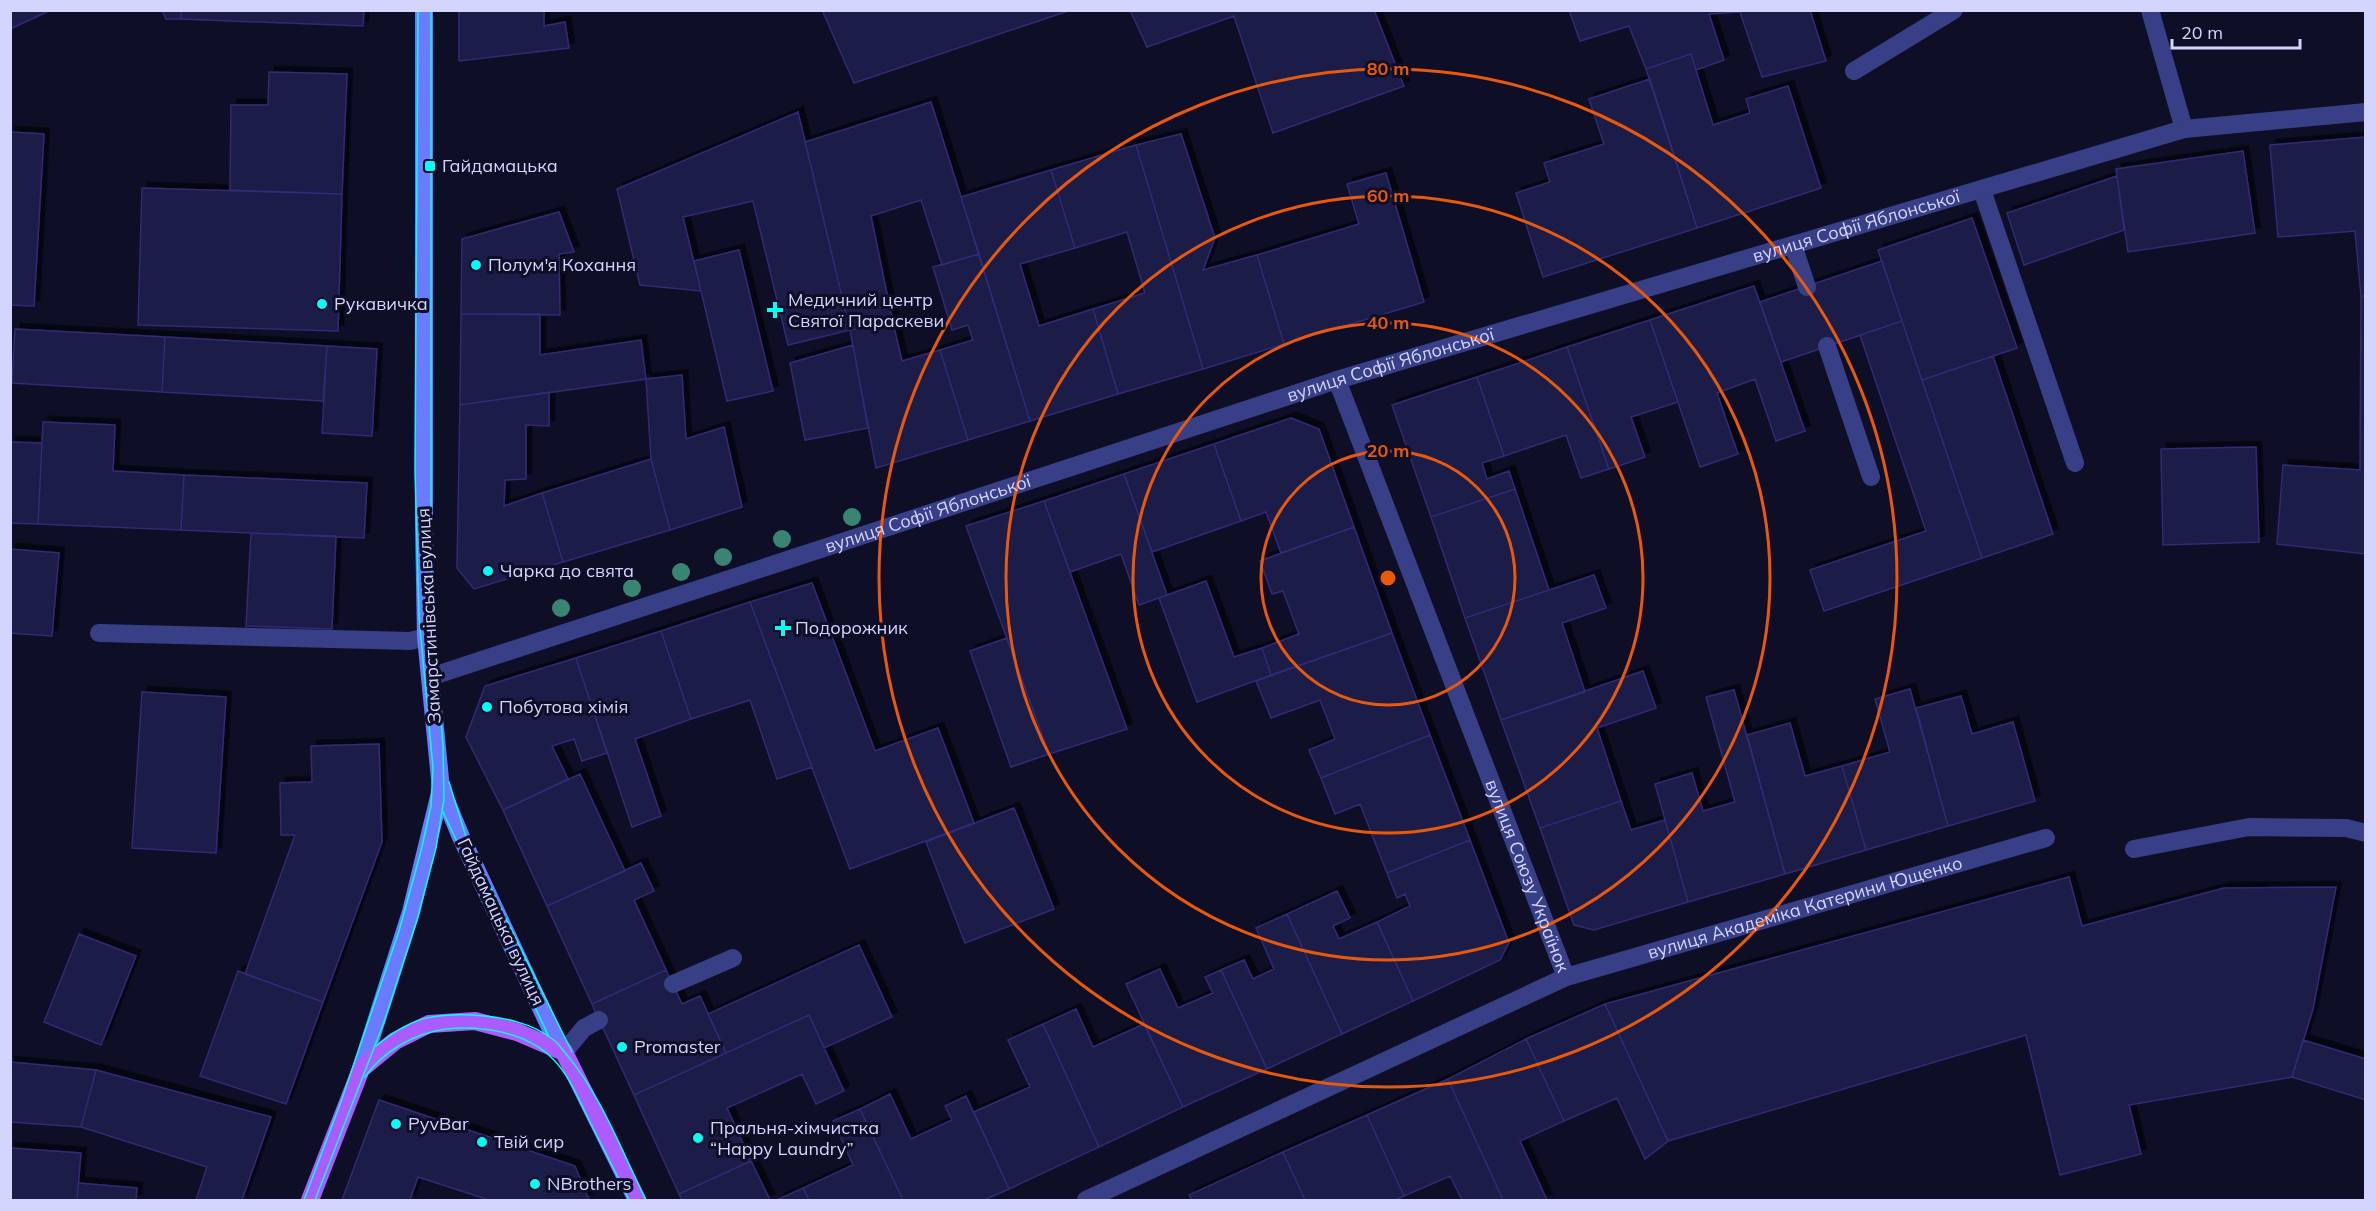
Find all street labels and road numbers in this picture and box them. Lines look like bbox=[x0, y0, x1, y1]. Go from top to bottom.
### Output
street label: вулиця Софії Яблонської bbox=[1750, 184, 1963, 267]
street label: вулиця Софії Яблонської bbox=[1284, 322, 1497, 407]
street label: вулиця Софії Яблонської bbox=[822, 469, 1034, 558]
street label: Замарстинівська вулиця bbox=[411, 508, 446, 724]
street label: вулиця Союзу Українок bbox=[1480, 776, 1575, 976]
street label: Гайдамацька вулиця bbox=[453, 834, 550, 1009]
street label: вулиця Академіка Катерини Ющенко bbox=[1645, 851, 1965, 964]

